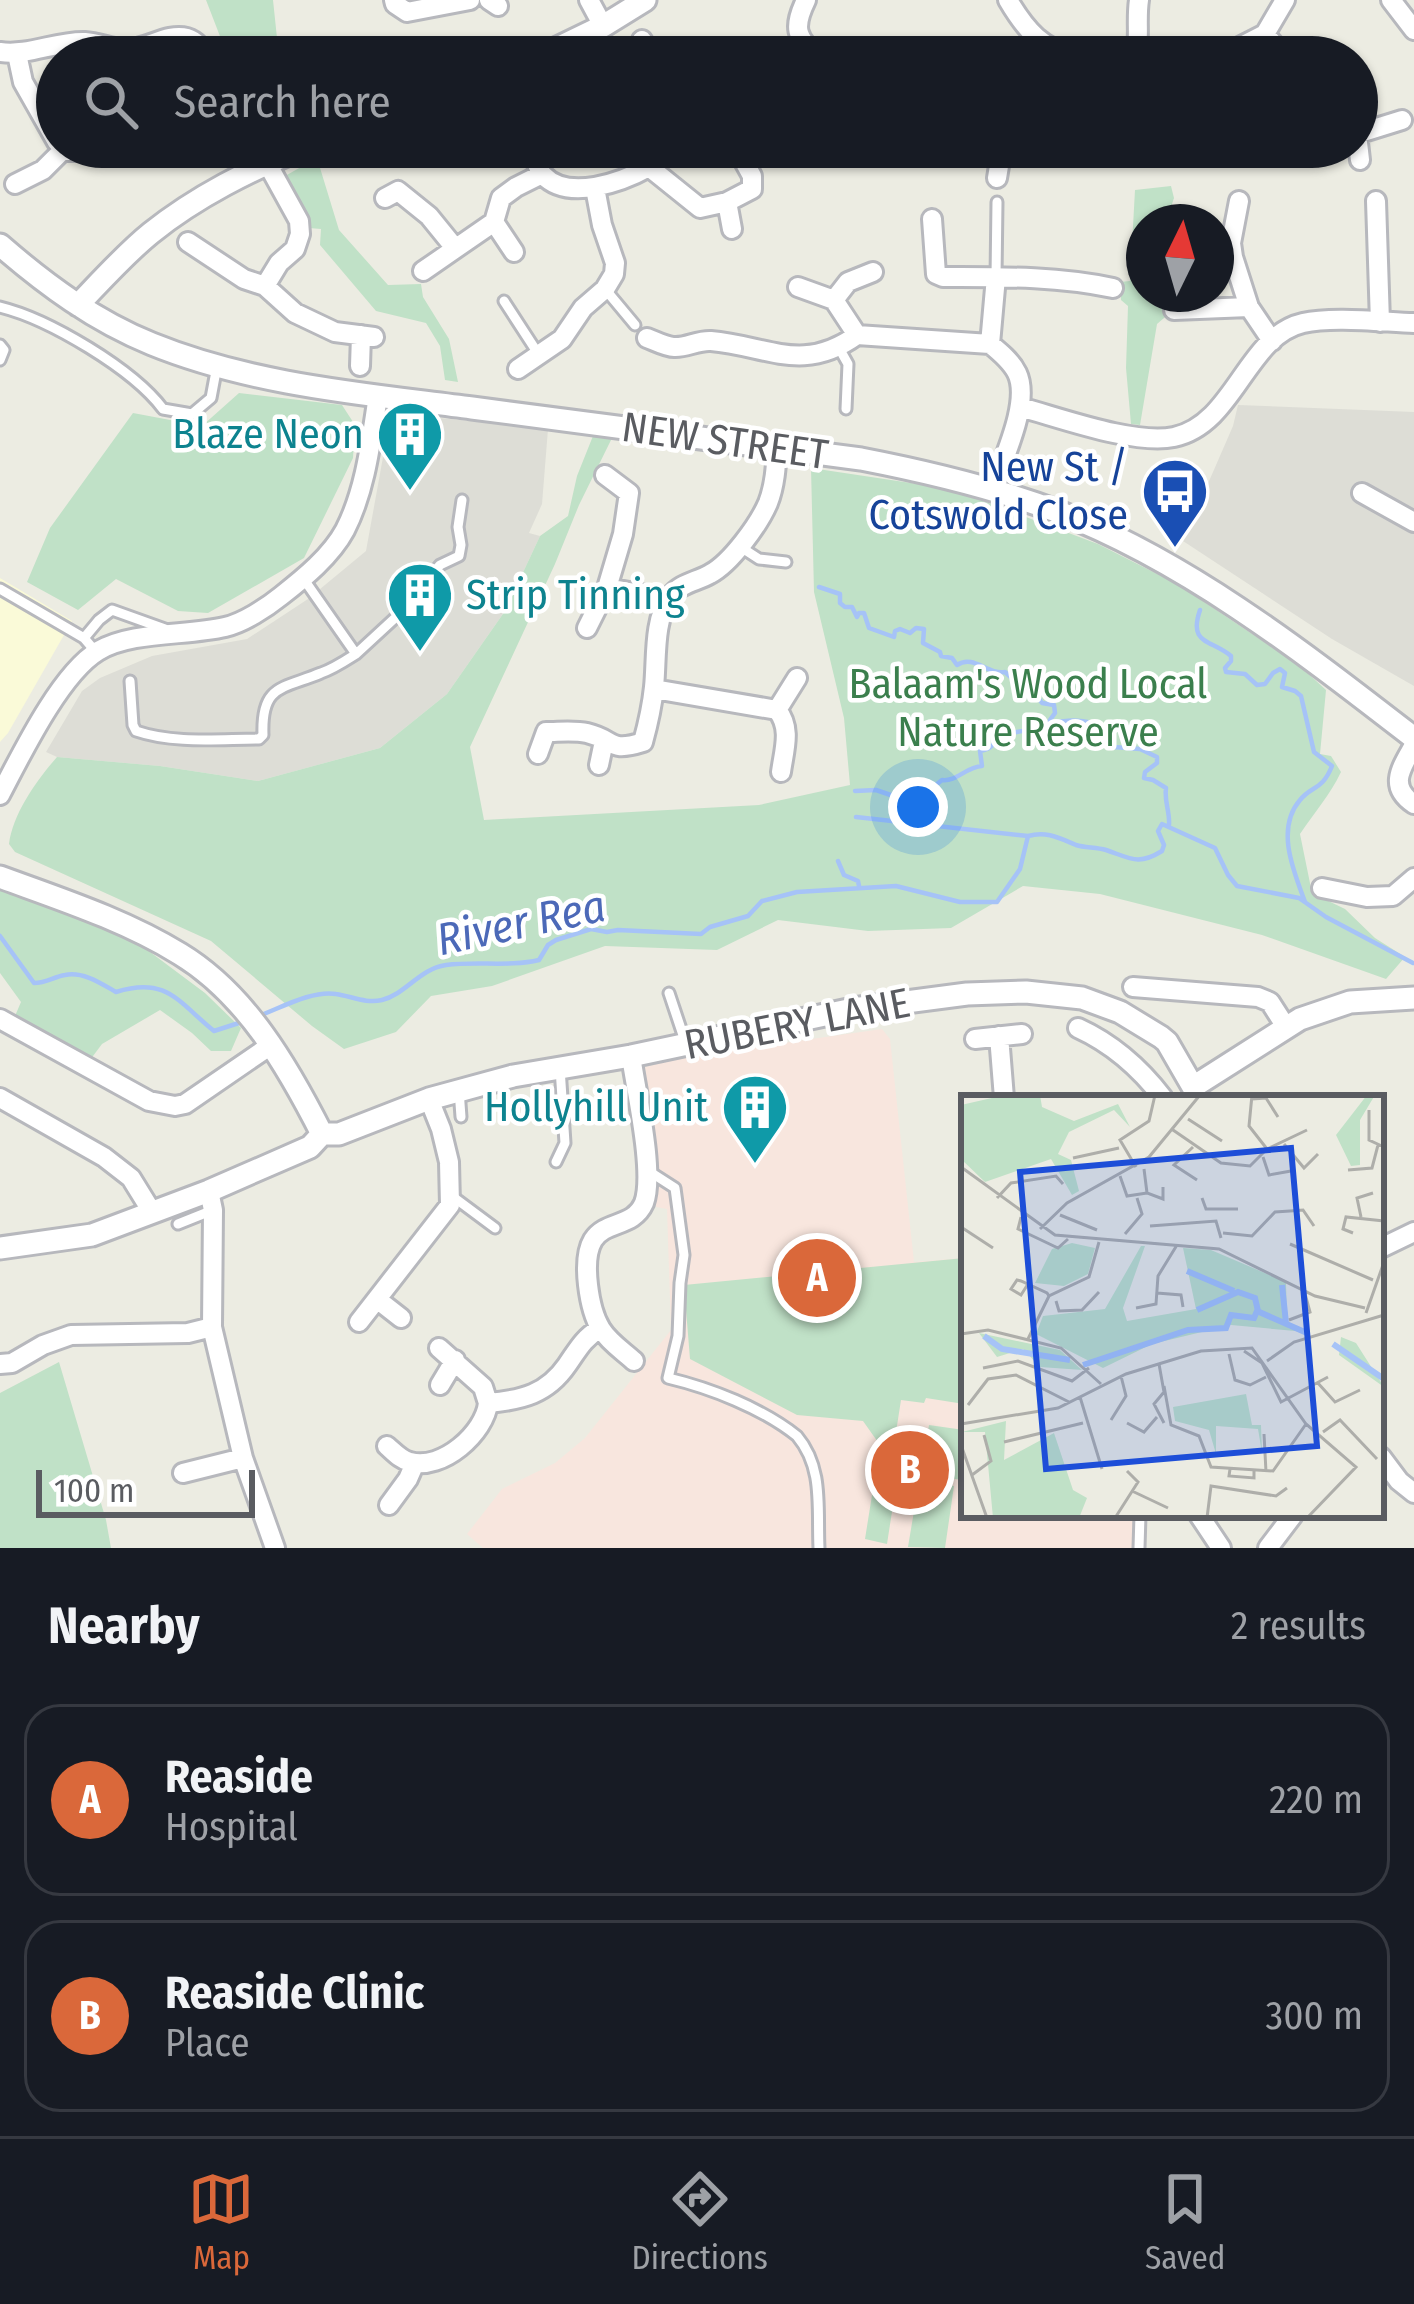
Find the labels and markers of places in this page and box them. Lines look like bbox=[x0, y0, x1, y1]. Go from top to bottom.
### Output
building icon: Blaze Neon bbox=[375, 399, 445, 493]
place label: Blaze Neon bbox=[172, 409, 364, 459]
place label: New St / Cotswold Close bbox=[869, 442, 1128, 540]
bus stop icon: New St / Cotswold Close bbox=[1140, 456, 1210, 550]
building icon: Strip Tinning bbox=[385, 560, 455, 654]
place label: Strip Tinning bbox=[466, 570, 685, 620]
building icon: Hollyhill Unit bbox=[720, 1072, 790, 1166]
place label: Hollyhill Unit bbox=[484, 1082, 708, 1132]
pin: A bbox=[778, 1233, 856, 1323]
pin: B bbox=[871, 1425, 949, 1515]

